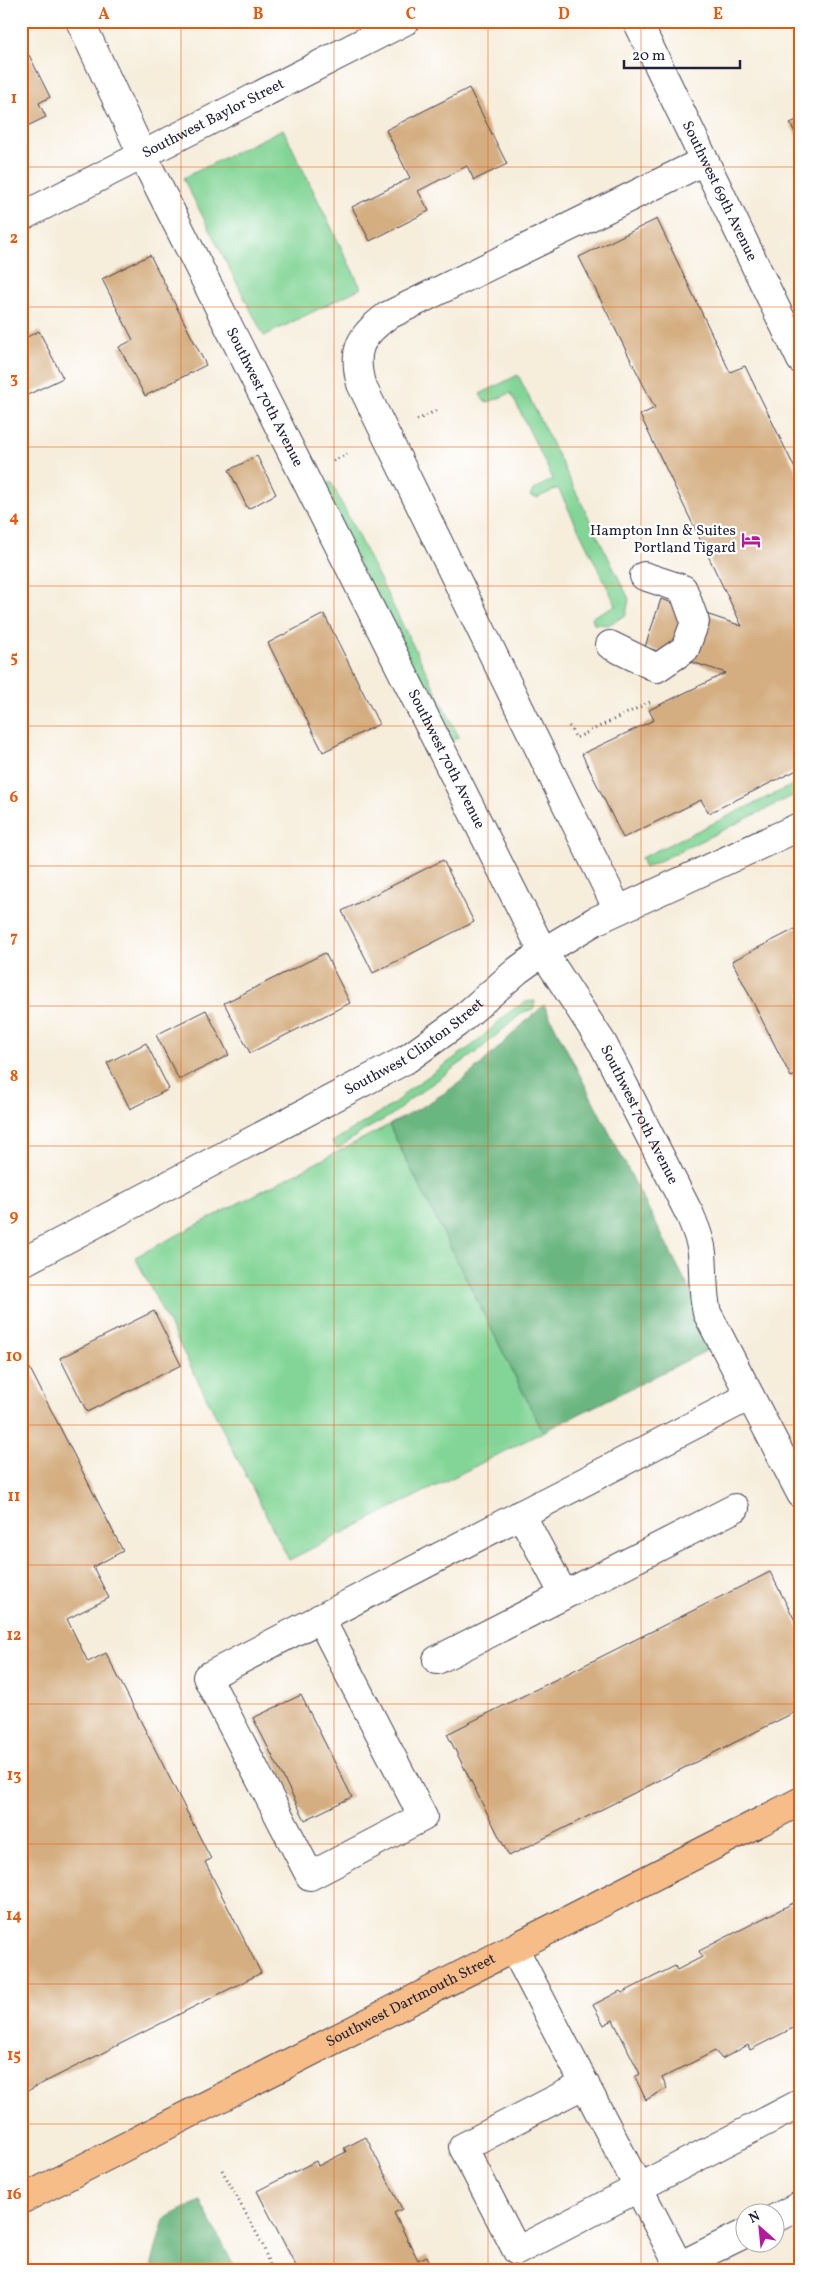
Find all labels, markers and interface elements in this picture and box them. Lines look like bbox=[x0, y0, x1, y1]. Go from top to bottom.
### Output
text: A bbox=[98, 4, 110, 26]
text: B bbox=[253, 4, 264, 26]
text: C bbox=[406, 4, 416, 26]
text: D bbox=[558, 4, 570, 26]
text: E bbox=[713, 4, 723, 26]
scale bar bbox=[624, 38, 741, 70]
text: 20 m bbox=[632, 46, 665, 67]
street label: Southwest Baylor Street bbox=[139, 74, 288, 164]
text: 1 bbox=[11, 88, 17, 110]
street label: Southwest 69th Avenue bbox=[676, 118, 762, 265]
text: 2 bbox=[10, 228, 18, 250]
street label: Southwest 70th Avenue bbox=[220, 324, 308, 471]
text: 3 bbox=[10, 368, 18, 390]
text: 4 bbox=[9, 507, 19, 529]
place label: Hampton Inn & Suites Portland Tigard bbox=[590, 521, 736, 559]
hotel icon: Hampton Inn & Suites Portland Tigard bbox=[740, 529, 762, 551]
text: 5 bbox=[10, 647, 18, 669]
street label: Southwest 70th Avenue bbox=[402, 686, 490, 833]
text: 6 bbox=[10, 787, 19, 809]
text: 7 bbox=[10, 927, 18, 949]
street label: Southwest Clinton Street bbox=[341, 994, 489, 1101]
street label: Southwest 70th Avenue bbox=[595, 1041, 683, 1188]
text: 8 bbox=[10, 1066, 18, 1088]
text: 9 bbox=[10, 1206, 19, 1228]
text: 10 bbox=[6, 1346, 22, 1368]
text: 11 bbox=[8, 1486, 20, 1508]
text: 12 bbox=[7, 1625, 21, 1647]
text: 13 bbox=[7, 1765, 21, 1787]
text: 14 bbox=[6, 1905, 22, 1927]
street label: Southwest Dartmouth Street bbox=[322, 1948, 499, 2053]
text: 15 bbox=[7, 2045, 21, 2067]
text: 16 bbox=[6, 2184, 22, 2206]
north arrow bbox=[734, 2204, 784, 2254]
text: N bbox=[746, 2207, 764, 2229]

